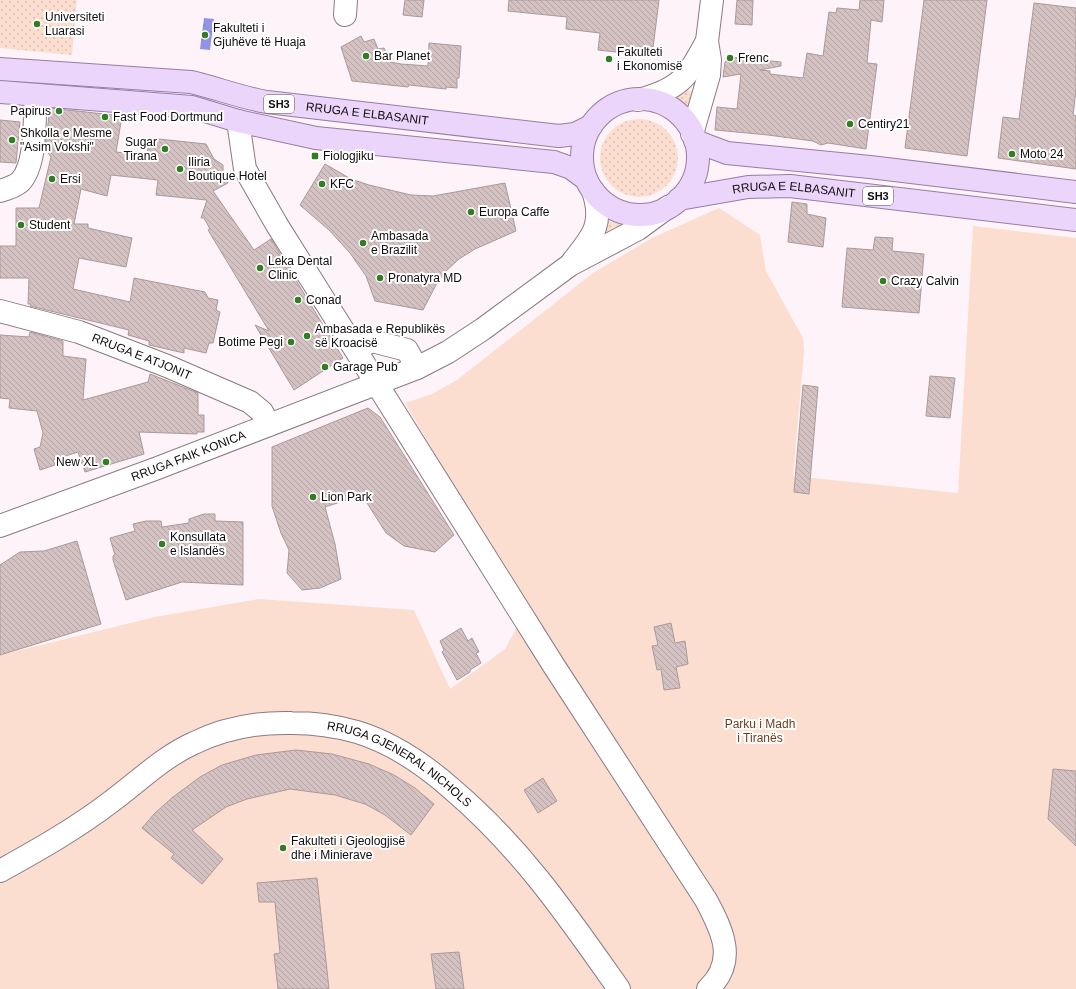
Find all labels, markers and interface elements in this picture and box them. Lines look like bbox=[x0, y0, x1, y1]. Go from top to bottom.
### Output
place label: Universiteti Luarasi bbox=[45, 10, 104, 38]
marker: Universiteti Luarasi bbox=[32, 19, 42, 29]
place label: Fakulteti i Gjuhëve të Huaja bbox=[213, 21, 306, 49]
marker: Fakulteti i Gjuhëve të Huaja bbox=[200, 30, 210, 40]
place label: Fakulteti i Ekonomisë bbox=[617, 45, 683, 73]
place label: Bar Planet bbox=[374, 49, 431, 63]
marker: Bar Planet bbox=[361, 51, 371, 61]
place label: Frenc bbox=[738, 51, 769, 65]
marker: Frenc bbox=[725, 53, 735, 63]
marker: Fakulteti i Ekonomisë bbox=[604, 54, 614, 64]
road number: SH3 bbox=[264, 95, 294, 113]
street label: RRUGA E ELBASANIT bbox=[305, 100, 430, 128]
place label: Papirus bbox=[10, 104, 51, 118]
marker: Papirus bbox=[54, 106, 64, 116]
place label: Fast Food Dortmund bbox=[113, 110, 223, 124]
marker: Fast Food Dortmund bbox=[100, 112, 110, 122]
place label: Centiry21 bbox=[858, 117, 910, 131]
marker: Centiry21 bbox=[845, 119, 855, 129]
place label: Shkolla e Mesme "Asim Vokshi" bbox=[20, 126, 112, 154]
marker: Shkolla e Mesme "Asim Vokshi" bbox=[7, 135, 17, 145]
place label: Sugar Tirana bbox=[123, 135, 157, 163]
marker: Sugar Tirana bbox=[160, 144, 170, 154]
place label: Moto 24 bbox=[1020, 147, 1064, 161]
place label: Fiologjiku bbox=[323, 149, 374, 163]
marker: Moto 24 bbox=[1007, 149, 1017, 159]
marker: Fiologjiku bbox=[310, 151, 320, 161]
place label: Iliria Boutique Hotel bbox=[188, 155, 267, 183]
marker: Iliria Boutique Hotel bbox=[175, 164, 185, 174]
place label: Ersi bbox=[60, 172, 81, 186]
marker: Ersi bbox=[47, 174, 57, 184]
place label: KFC bbox=[330, 177, 354, 191]
marker: KFC bbox=[317, 179, 327, 189]
street label: RRUGA E ELBASANIT bbox=[731, 179, 857, 201]
road number: SH3 bbox=[863, 187, 893, 205]
place label: Europa Caffe bbox=[479, 205, 550, 219]
marker: Europa Caffe bbox=[466, 207, 476, 217]
place label: Student bbox=[29, 218, 71, 232]
marker: Student bbox=[16, 220, 26, 230]
place label: Ambasada e Brazilit bbox=[371, 229, 429, 257]
marker: Ambasada e Brazilit bbox=[358, 238, 368, 248]
place label: Leka Dental Clinic bbox=[268, 254, 332, 282]
marker: Leka Dental Clinic bbox=[255, 263, 265, 273]
place label: Pronatyra MD bbox=[388, 271, 462, 285]
marker: Pronatyra MD bbox=[375, 273, 385, 283]
place label: Crazy Calvin bbox=[891, 274, 959, 288]
marker: Crazy Calvin bbox=[878, 276, 888, 286]
place label: Conad bbox=[306, 293, 341, 307]
marker: Conad bbox=[293, 295, 303, 305]
place label: Ambasada e Republikës së Kroacisë bbox=[315, 322, 445, 350]
street label: RRUGA E ATJONIT bbox=[90, 331, 194, 383]
marker: Ambasada e Republikës së Kroacisë bbox=[302, 331, 312, 341]
place label: Botime Pegi bbox=[218, 335, 283, 349]
marker: Botime Pegi bbox=[286, 337, 296, 347]
place label: Garage Pub bbox=[333, 360, 398, 374]
marker: Garage Pub bbox=[320, 362, 330, 372]
street label: RRUGA FAIK KONICA bbox=[129, 428, 248, 484]
place label: New XL bbox=[56, 455, 98, 469]
marker: New XL bbox=[101, 457, 111, 467]
place label: Lion Park bbox=[321, 490, 373, 504]
marker: Lion Park bbox=[308, 492, 318, 502]
place label: Konsullata e Islandës bbox=[170, 530, 226, 558]
marker: Konsullata e Islandës bbox=[157, 539, 167, 549]
park label: Parku i Madh i Tiranës bbox=[725, 717, 795, 745]
street label: RRUGA GJENERAL NICHOLS bbox=[326, 719, 474, 810]
place label: Fakulteti i Gjeologjisë dhe i Minierave bbox=[291, 834, 405, 862]
marker: Fakulteti i Gjeologjisë dhe i Minierave bbox=[278, 843, 288, 853]

